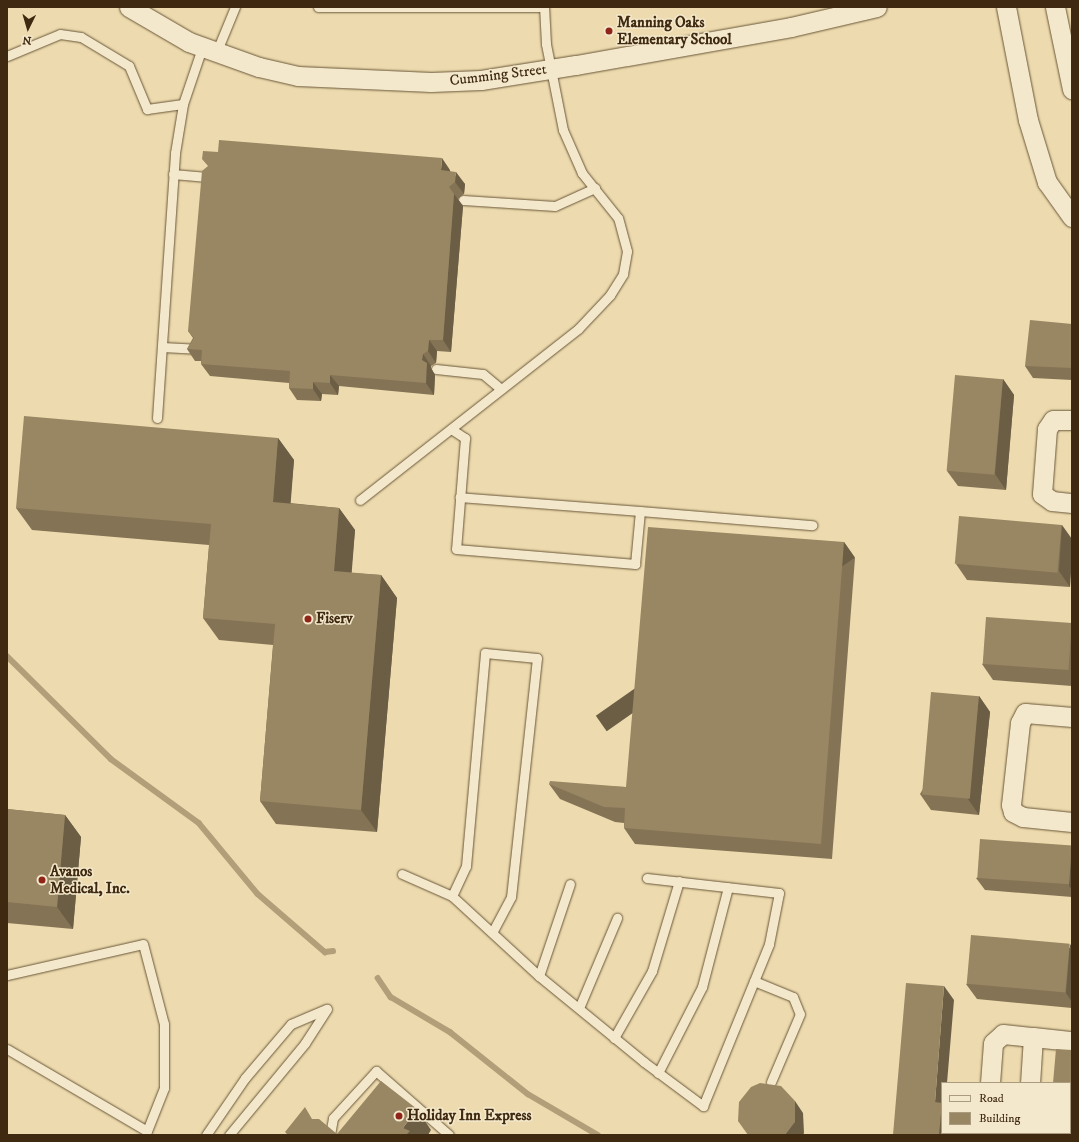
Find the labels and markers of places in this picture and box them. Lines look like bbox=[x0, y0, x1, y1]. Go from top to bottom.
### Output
place label: Manning Oaks Elementary School bbox=[617, 13, 732, 48]
marker: Manning Oaks Elementary School bbox=[604, 26, 614, 36]
place label: Fiserv bbox=[316, 610, 353, 628]
marker: Fiserv bbox=[303, 614, 313, 624]
place label: Avanos Medical, Inc. bbox=[50, 862, 130, 897]
marker: Avanos Medical, Inc. bbox=[37, 875, 47, 885]
place label: Holiday Inn Express bbox=[407, 1107, 531, 1125]
marker: Holiday Inn Express bbox=[394, 1111, 404, 1121]

